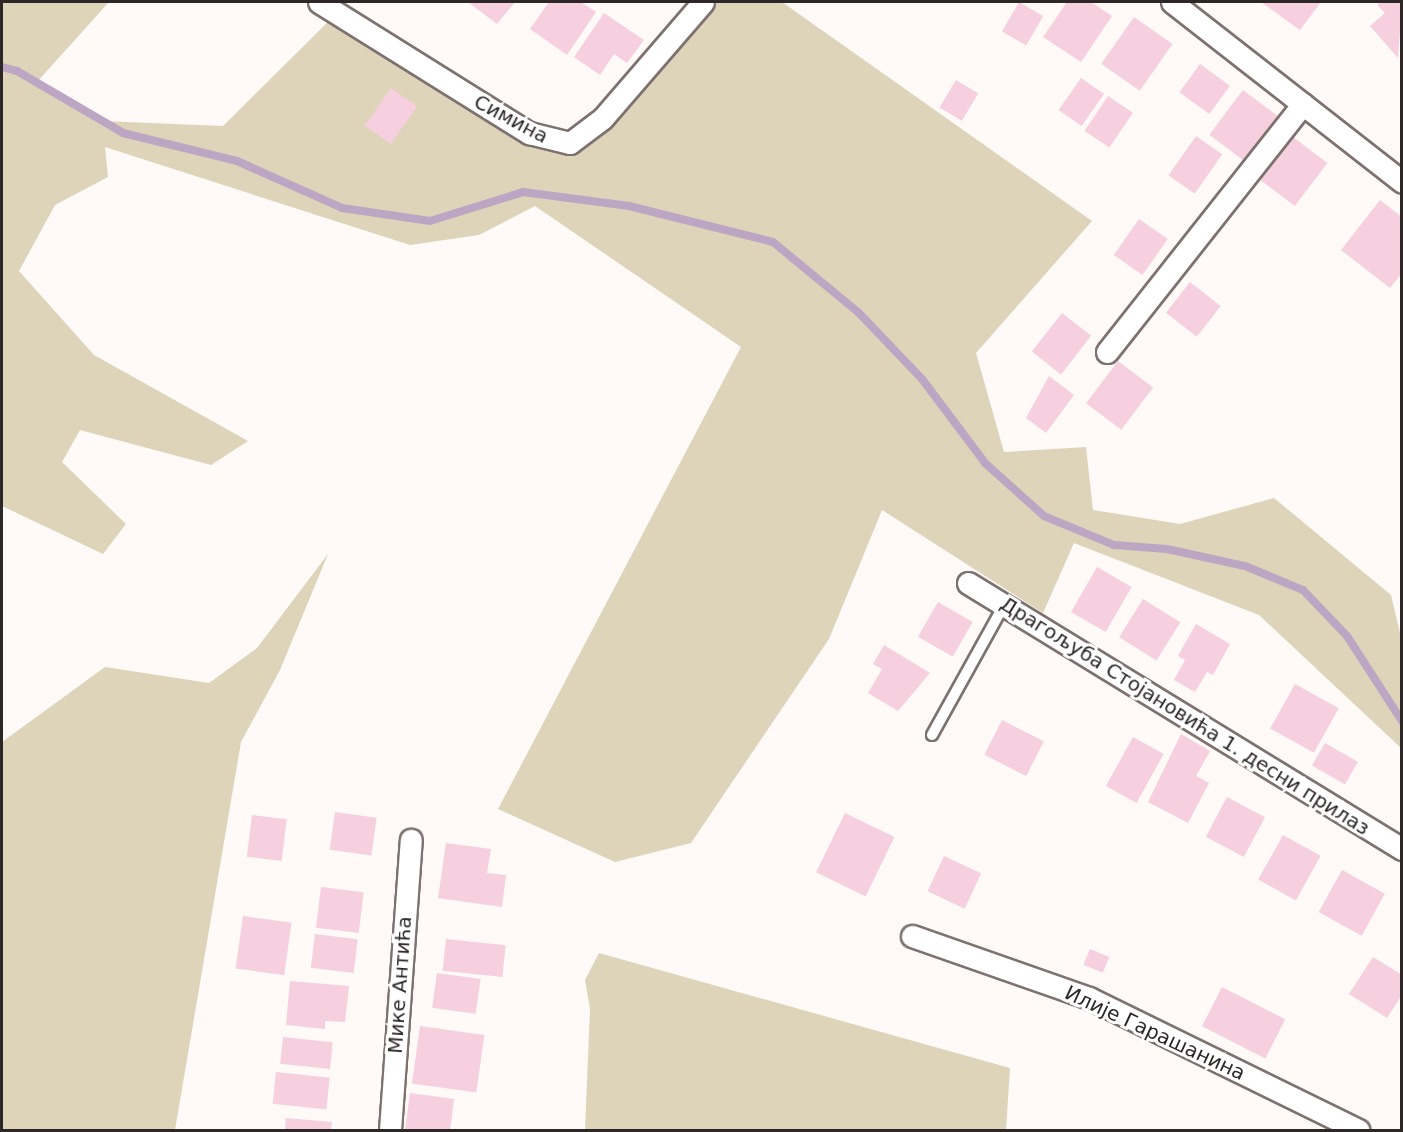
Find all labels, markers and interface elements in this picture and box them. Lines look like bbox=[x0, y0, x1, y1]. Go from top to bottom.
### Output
street label: Симина bbox=[470, 90, 552, 148]
street label: Драгољуба Стојановића 1. десни прилаз bbox=[996, 592, 1374, 840]
street label: Мике Антића bbox=[383, 915, 417, 1055]
street label: Илије Гарашанина bbox=[1061, 981, 1249, 1085]

